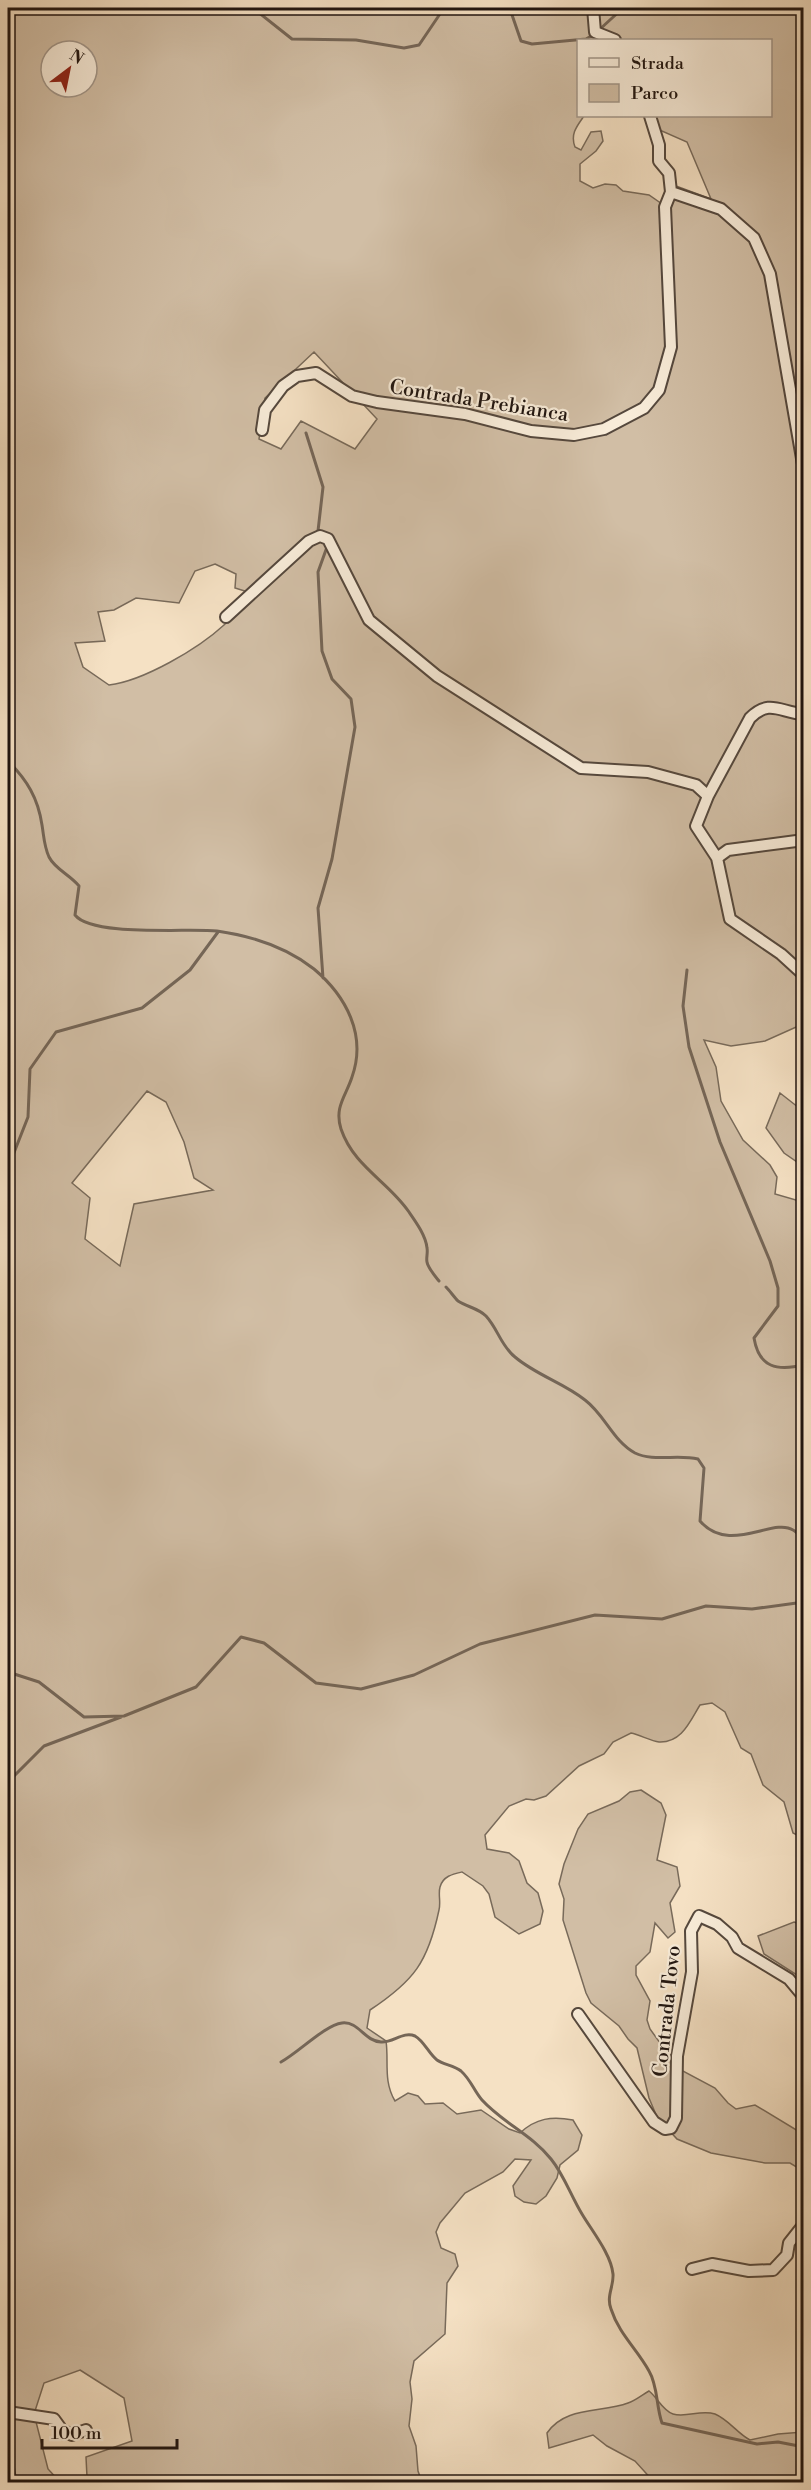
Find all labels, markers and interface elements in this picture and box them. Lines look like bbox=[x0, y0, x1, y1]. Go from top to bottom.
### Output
north arrow bbox=[39, 39, 99, 99]
legend bbox=[577, 39, 772, 117]
text: N bbox=[66, 45, 87, 69]
text: Strada bbox=[631, 52, 685, 75]
text: Parco bbox=[631, 82, 678, 105]
street label: Contrada Prebianca bbox=[388, 375, 571, 428]
street label: Contrada Tovo bbox=[648, 1944, 687, 2078]
scale bar bbox=[42, 2412, 177, 2450]
text: 100 m bbox=[51, 2422, 102, 2445]

